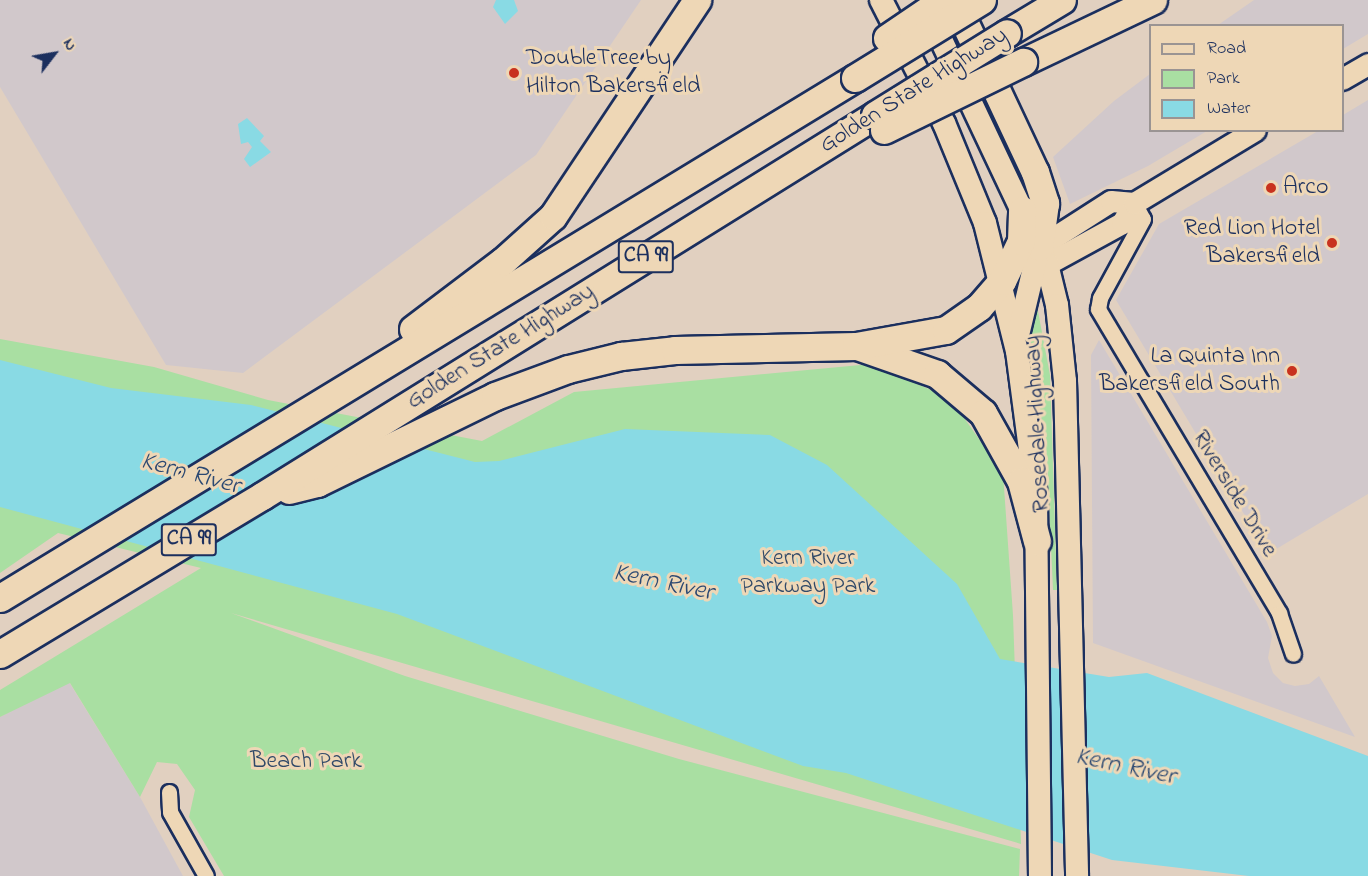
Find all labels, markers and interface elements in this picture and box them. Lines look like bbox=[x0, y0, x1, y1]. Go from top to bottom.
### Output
street label: Golden State Highway bbox=[815, 22, 1013, 160]
north arrow bbox=[24, 24, 84, 84]
legend bbox=[1149, 24, 1344, 132]
text: N bbox=[56, 34, 82, 56]
text: Road bbox=[1207, 36, 1246, 62]
place label: DoubleTree by Hilton Bakersfield bbox=[526, 45, 700, 101]
marker: DoubleTree by Hilton Bakersfield bbox=[507, 66, 521, 80]
text: Park bbox=[1207, 66, 1240, 92]
text: Water bbox=[1207, 96, 1250, 122]
place label: Arco bbox=[1283, 174, 1328, 202]
marker: Arco bbox=[1264, 181, 1278, 195]
place label: Red Lion Hotel Bakersfield bbox=[1184, 215, 1320, 271]
marker: Red Lion Hotel Bakersfield bbox=[1325, 236, 1339, 250]
road number: CA 99 bbox=[618, 238, 674, 276]
street label: Golden State Highway bbox=[402, 278, 600, 416]
street label: Rosedale Highway bbox=[1019, 335, 1057, 513]
place label: La Quinta Inn Bakersfield South bbox=[1099, 343, 1280, 399]
marker: La Quinta Inn Bakersfield South bbox=[1285, 364, 1299, 378]
street label: Riverside Drive bbox=[1185, 425, 1283, 563]
water label: Kern River bbox=[137, 447, 243, 503]
road number: CA 99 bbox=[160, 521, 218, 559]
park label: Kern River Parkway Park bbox=[741, 545, 875, 601]
water label: Kern River bbox=[610, 558, 716, 610]
water label: Kern River bbox=[1072, 742, 1178, 794]
park label: Beach Park bbox=[250, 748, 362, 776]

